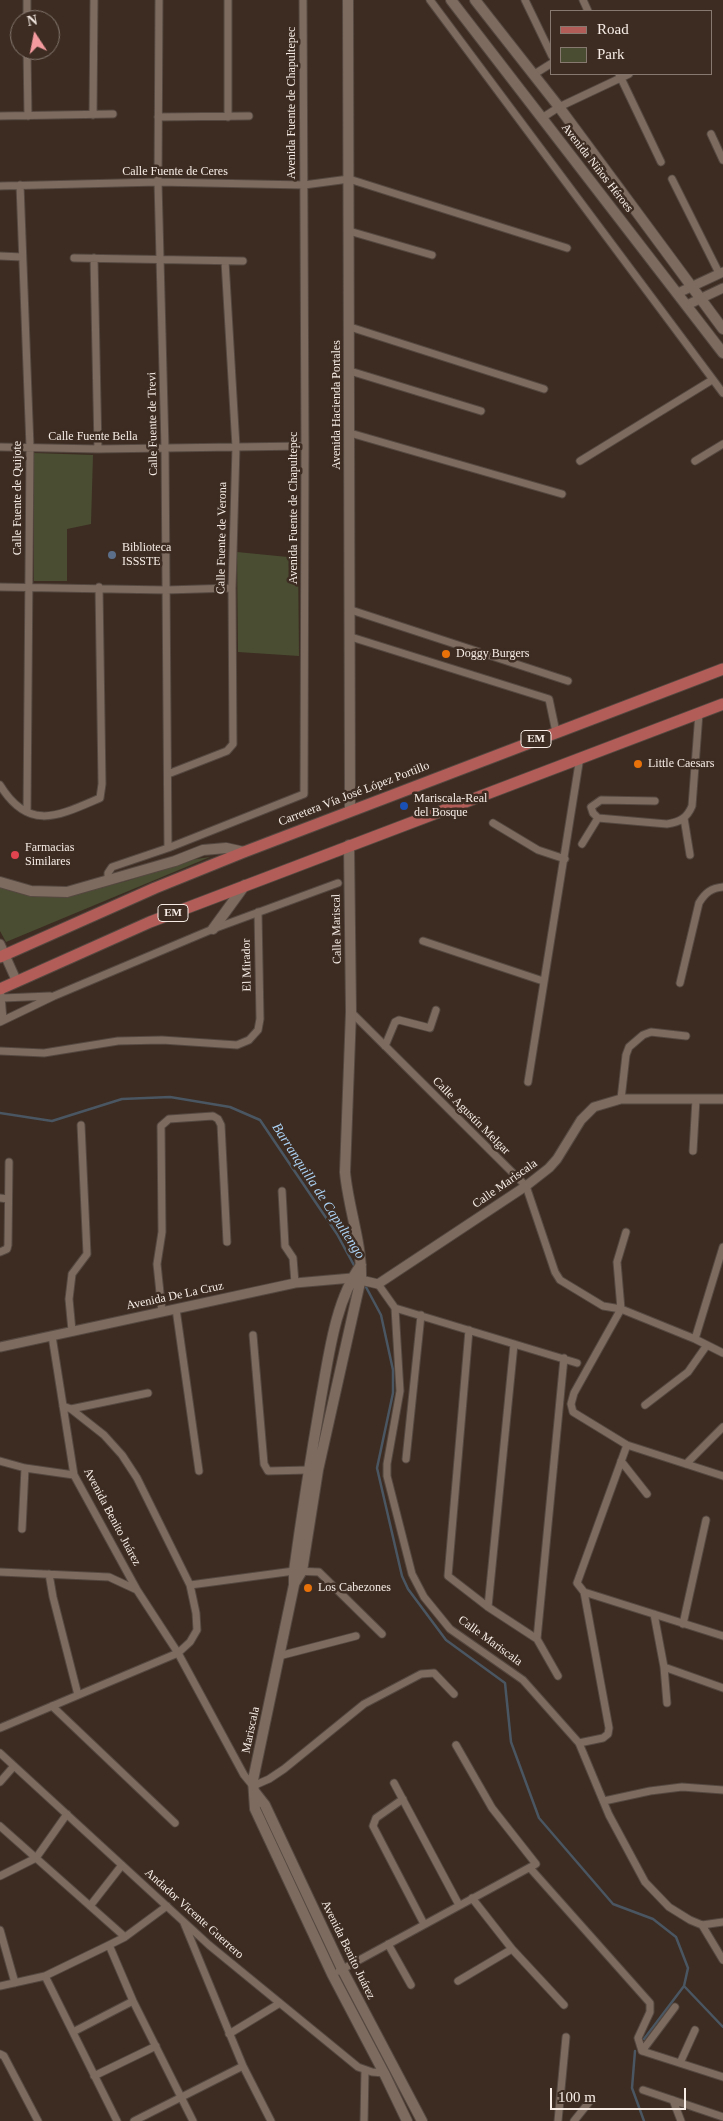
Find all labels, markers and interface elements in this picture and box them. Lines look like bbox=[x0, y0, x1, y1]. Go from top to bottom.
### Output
north arrow bbox=[10, 10, 60, 60]
legend bbox=[550, 10, 713, 75]
text: N bbox=[26, 12, 39, 29]
text: Road bbox=[597, 21, 629, 37]
street label: Avenida Fuente de Chapultepec bbox=[285, 27, 299, 179]
text: Park bbox=[597, 46, 625, 62]
street label: Avenida Niños Héroes bbox=[558, 121, 636, 215]
street label: Calle Fuente de Ceres bbox=[122, 165, 228, 179]
street label: Avenida Hacienda Portales bbox=[330, 340, 344, 470]
street label: Calle Fuente de Trevi bbox=[145, 372, 161, 476]
street label: Calle Fuente Bella bbox=[48, 430, 138, 444]
street label: Avenida Fuente de Chapultepec bbox=[287, 432, 301, 584]
street label: Calle Fuente de Quijote bbox=[11, 441, 25, 555]
street label: Calle Fuente de Verona bbox=[214, 482, 230, 594]
place label: Biblioteca ISSSTE bbox=[122, 541, 171, 569]
marker: Biblioteca ISSSTE bbox=[106, 549, 118, 561]
place label: Doggy Burgers bbox=[456, 647, 529, 661]
marker: Doggy Burgers bbox=[440, 648, 452, 660]
road number: EM bbox=[521, 731, 551, 748]
place label: Little Caesars bbox=[648, 757, 714, 771]
street label: Carretera Vía José López Portillo bbox=[276, 758, 432, 830]
marker: Little Caesars bbox=[632, 758, 644, 770]
place label: Mariscala-Real del Bosque bbox=[414, 792, 487, 820]
marker: Mariscala-Real del Bosque bbox=[398, 800, 410, 812]
place label: Farmacias Similares bbox=[25, 841, 74, 869]
marker: Farmacias Similares bbox=[9, 849, 21, 861]
street label: Calle Mariscal bbox=[329, 894, 345, 964]
road number: EM bbox=[158, 904, 188, 921]
street label: El Mirador bbox=[239, 938, 255, 992]
street label: Calle Agustín Melgar bbox=[429, 1074, 513, 1158]
water label: Barranquilla de Capultengo bbox=[268, 1120, 368, 1262]
street label: Calle Mariscala bbox=[470, 1156, 540, 1212]
street label: Avenida De La Cruz bbox=[125, 1279, 225, 1313]
street label: Avenida Benito Juárez bbox=[80, 1466, 144, 1568]
place label: Los Cabezones bbox=[318, 1581, 391, 1595]
marker: Los Cabezones bbox=[302, 1582, 314, 1594]
street label: Calle Mariscala bbox=[455, 1613, 525, 1669]
street label: Mariscala bbox=[239, 1705, 263, 1755]
street label: Andador Vicente Guerrero bbox=[142, 1866, 246, 1962]
street label: Avenida Benito Juárez bbox=[318, 1898, 378, 2002]
scale bar bbox=[553, 2078, 689, 2110]
text: 100 m bbox=[558, 2089, 596, 2105]

